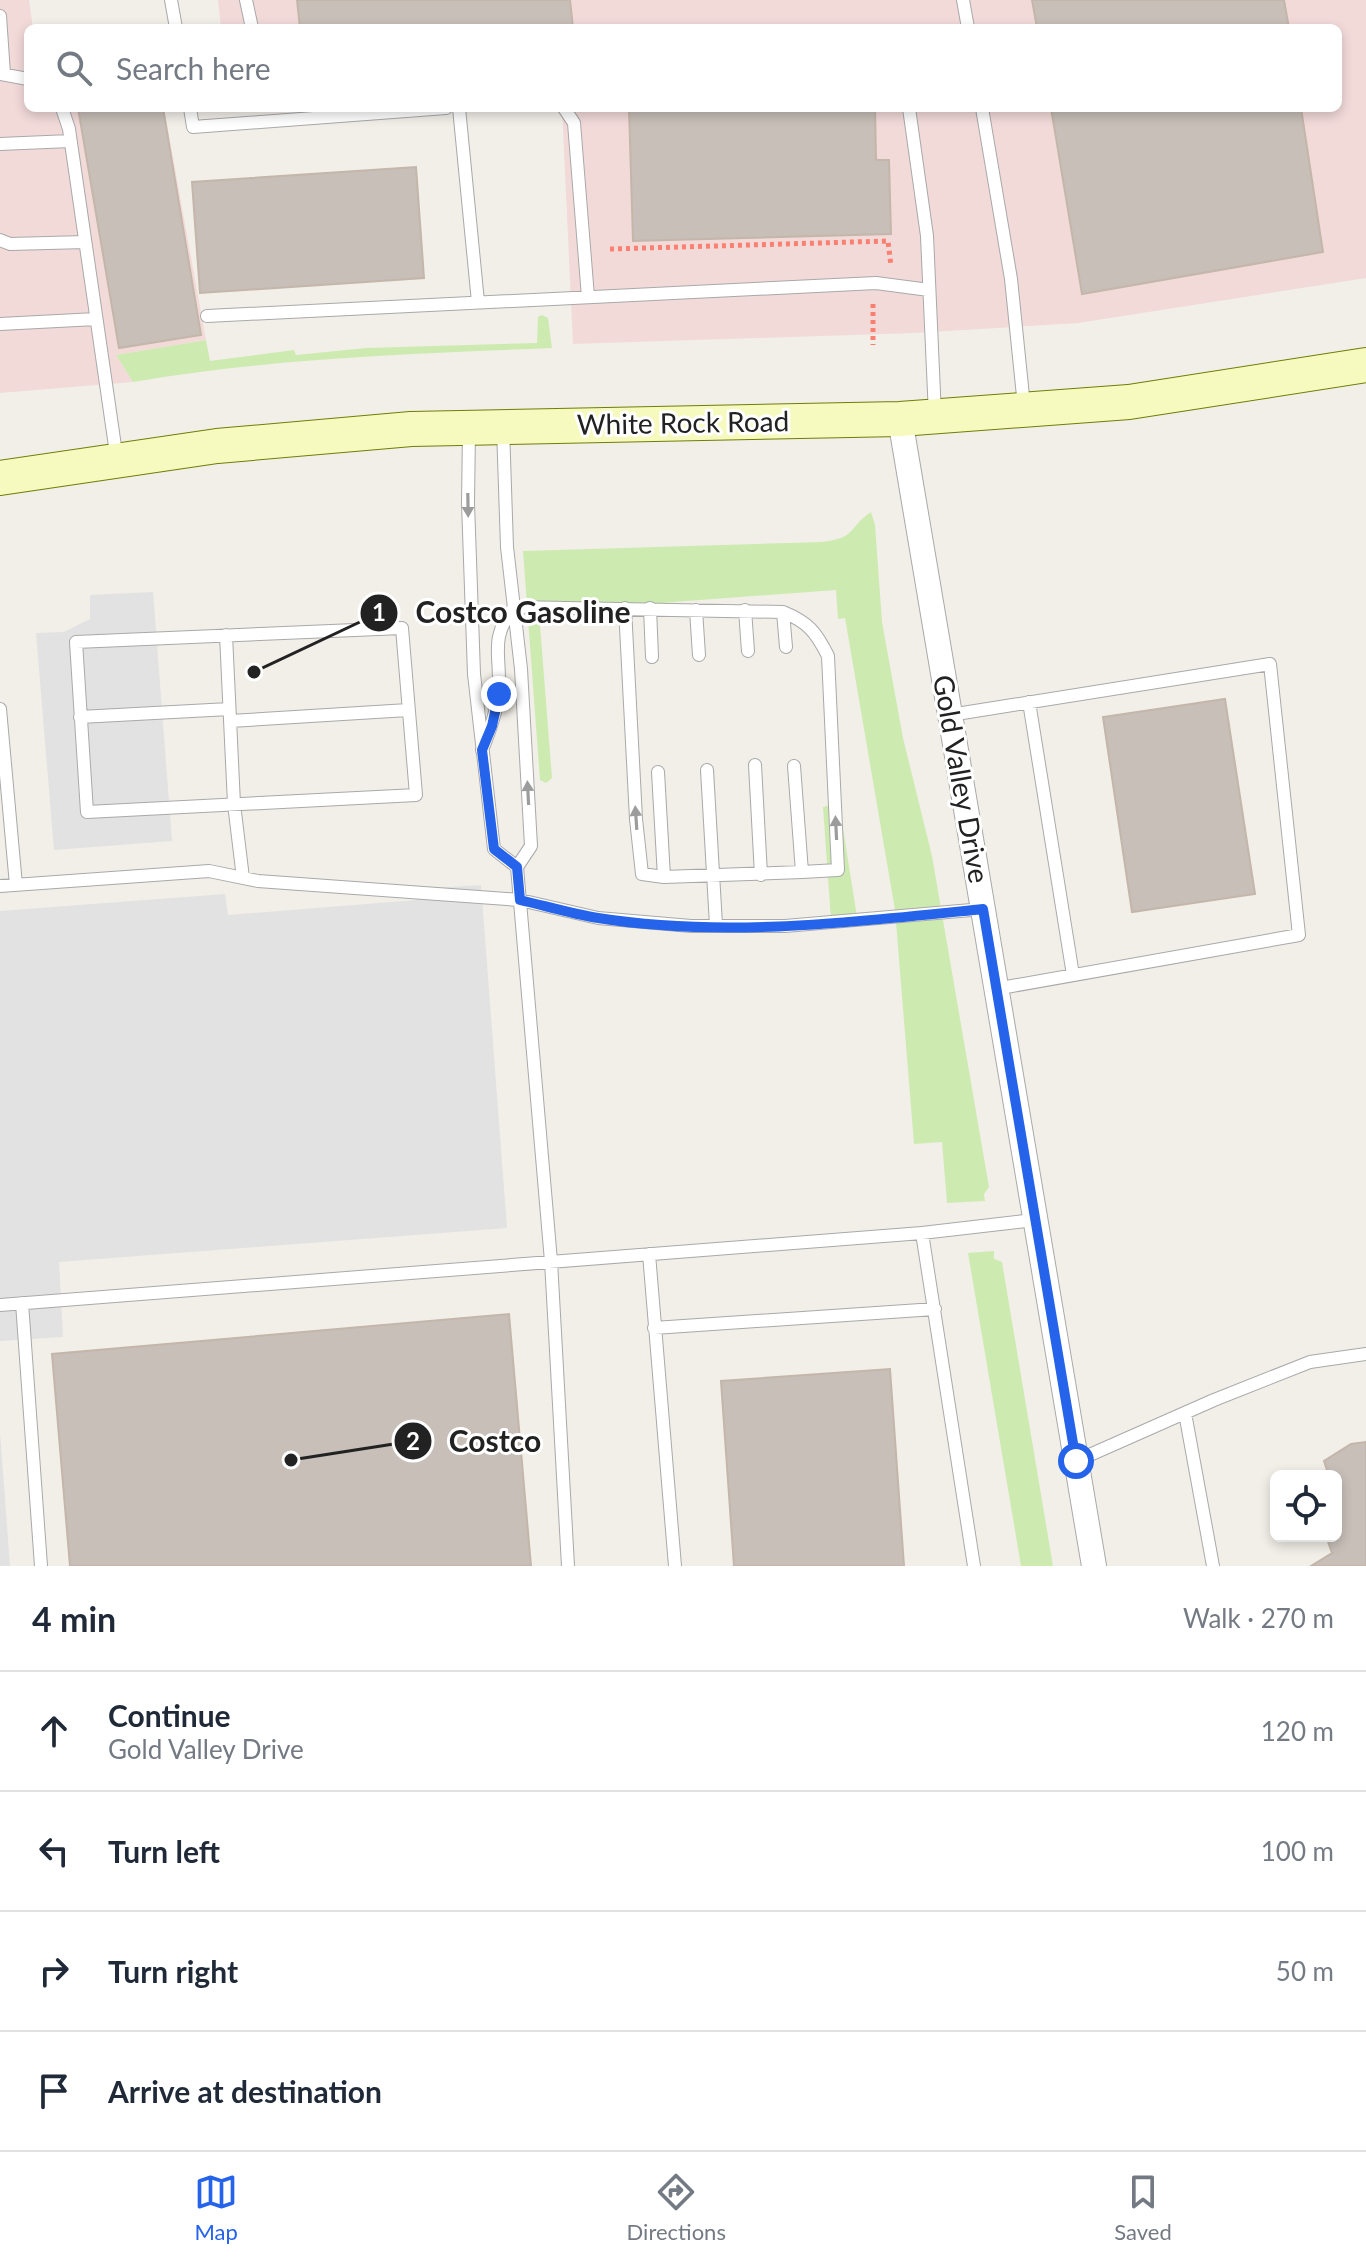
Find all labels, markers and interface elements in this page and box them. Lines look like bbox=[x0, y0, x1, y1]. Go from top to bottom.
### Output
search box bbox=[24, 24, 1342, 112]
icon: search bbox=[52, 46, 96, 90]
text: Search here bbox=[116, 50, 271, 86]
street label: White Rock Road bbox=[576, 403, 790, 441]
one-way arrow bbox=[462, 493, 475, 518]
callout: Costco Gasoline bbox=[359, 586, 646, 640]
text: Costco Gasoline bbox=[415, 593, 631, 629]
text: 1 bbox=[372, 597, 386, 626]
street label: Gold Valley Drive bbox=[927, 672, 997, 886]
route end bbox=[481, 676, 517, 712]
one-way arrow bbox=[521, 780, 534, 805]
one-way arrow bbox=[629, 805, 642, 830]
one-way arrow bbox=[829, 815, 842, 840]
callout: Costco bbox=[393, 1414, 558, 1468]
text: Costco bbox=[449, 1422, 541, 1458]
text: 2 bbox=[406, 1426, 420, 1455]
route start bbox=[1058, 1443, 1094, 1479]
map controls bbox=[1270, 1470, 1342, 1542]
button: locate bbox=[1270, 1470, 1342, 1542]
text: 4 min bbox=[32, 1598, 116, 1639]
text: Walk · 270 m bbox=[1183, 1602, 1334, 1634]
text: Continue bbox=[108, 1697, 231, 1733]
icon: ahead bbox=[32, 1709, 76, 1753]
text: 120 m bbox=[1261, 1715, 1334, 1747]
text: Gold Valley Drive bbox=[108, 1733, 304, 1765]
icon: left bbox=[32, 1829, 76, 1873]
text: Turn left bbox=[108, 1833, 220, 1869]
text: 100 m bbox=[1261, 1835, 1334, 1867]
icon: right bbox=[32, 1949, 76, 1993]
text: Turn right bbox=[108, 1953, 238, 1989]
text: 50 m bbox=[1276, 1955, 1334, 1987]
icon: arrive bbox=[32, 2069, 76, 2113]
text: Arrive at destination bbox=[108, 2073, 382, 2109]
tab: Map bbox=[194, 2170, 238, 2245]
tab: Directions bbox=[627, 2170, 726, 2245]
tab: Saved bbox=[1114, 2170, 1172, 2245]

